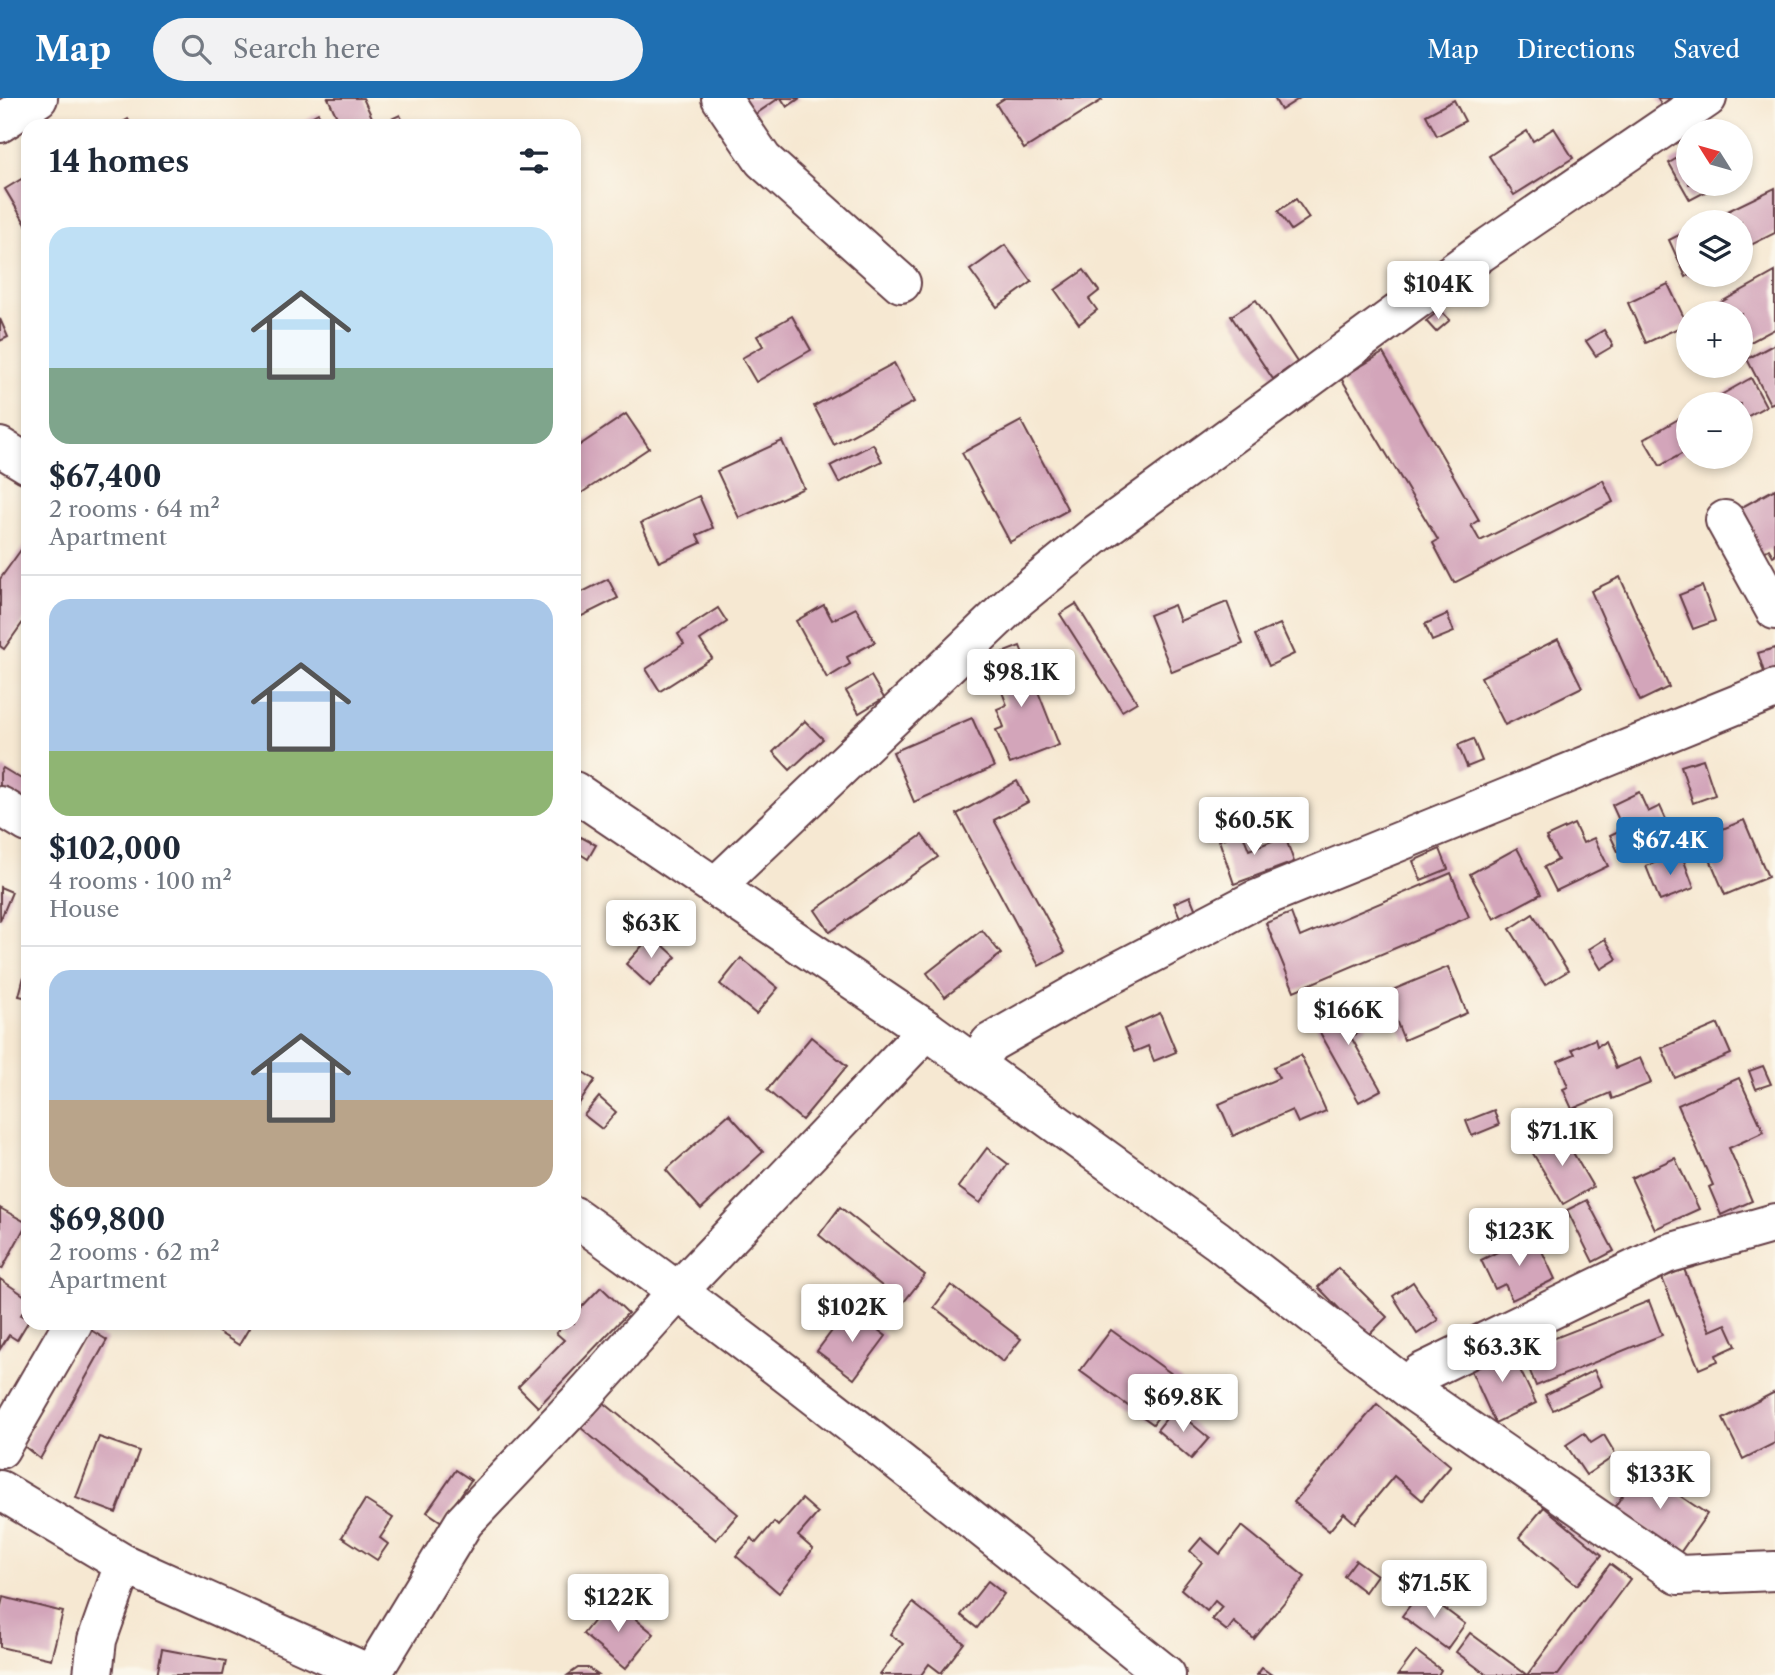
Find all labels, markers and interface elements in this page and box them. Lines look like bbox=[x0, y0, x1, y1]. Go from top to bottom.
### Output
search box bbox=[153, 18, 643, 81]
text: Map bbox=[35, 29, 111, 70]
icon: search bbox=[177, 30, 215, 68]
text: Search here bbox=[233, 33, 380, 65]
text: Map bbox=[1427, 35, 1479, 64]
text: Directions bbox=[1517, 35, 1635, 64]
text: Saved bbox=[1673, 35, 1740, 64]
north arrow bbox=[1676, 119, 1754, 196]
map controls bbox=[1676, 119, 1753, 469]
icon: filters bbox=[515, 142, 553, 180]
text: 14 homes bbox=[49, 143, 189, 180]
button: layers bbox=[1676, 210, 1753, 287]
pin: $104K bbox=[1389, 262, 1487, 321]
text: $104K bbox=[1403, 270, 1473, 298]
icon: home bbox=[238, 272, 364, 398]
button: + bbox=[1676, 301, 1753, 378]
button: − bbox=[1676, 392, 1753, 469]
text: $67,400 bbox=[49, 458, 162, 495]
text: 2 rooms · 64 m² bbox=[49, 495, 220, 523]
text: Apartment bbox=[49, 523, 167, 551]
icon: home bbox=[238, 644, 364, 770]
pin: $98.1K bbox=[964, 650, 1078, 709]
text: $98.1K bbox=[983, 658, 1059, 686]
pin: $60.5K bbox=[1197, 798, 1311, 857]
text: $60.5K bbox=[1215, 806, 1293, 834]
pin: $67.4K bbox=[1613, 818, 1727, 877]
text: $67.4K bbox=[1632, 826, 1708, 854]
text: $102,000 bbox=[49, 830, 181, 867]
text: 4 rooms · 100 m² bbox=[49, 867, 232, 895]
text: House bbox=[49, 895, 119, 923]
pin: $63K bbox=[610, 900, 692, 960]
text: $63K bbox=[622, 909, 680, 937]
pin: $166K bbox=[1299, 988, 1397, 1047]
text: $166K bbox=[1313, 996, 1383, 1024]
icon: home bbox=[238, 1015, 364, 1141]
pin: $71.1K bbox=[1505, 1108, 1619, 1168]
text: $71.1K bbox=[1527, 1117, 1597, 1145]
text: $69,800 bbox=[49, 1201, 165, 1238]
pin: $123K bbox=[1470, 1208, 1568, 1268]
text: $123K bbox=[1485, 1217, 1553, 1245]
text: 2 rooms · 62 m² bbox=[49, 1238, 220, 1266]
text: Apartment bbox=[49, 1266, 167, 1294]
pin: $102K bbox=[803, 1284, 901, 1344]
text: $102K bbox=[817, 1293, 887, 1321]
pin: $63.3K bbox=[1445, 1324, 1559, 1384]
text: $63.3K bbox=[1463, 1333, 1541, 1361]
pin: $69.8K bbox=[1126, 1374, 1240, 1434]
text: $69.8K bbox=[1144, 1383, 1222, 1411]
pin: $133K bbox=[1611, 1452, 1709, 1511]
text: $133K bbox=[1626, 1460, 1694, 1488]
pin: $71.5K bbox=[1377, 1560, 1491, 1620]
text: $71.5K bbox=[1398, 1569, 1470, 1597]
pin: $122K bbox=[569, 1574, 667, 1634]
text: $122K bbox=[584, 1583, 652, 1611]

